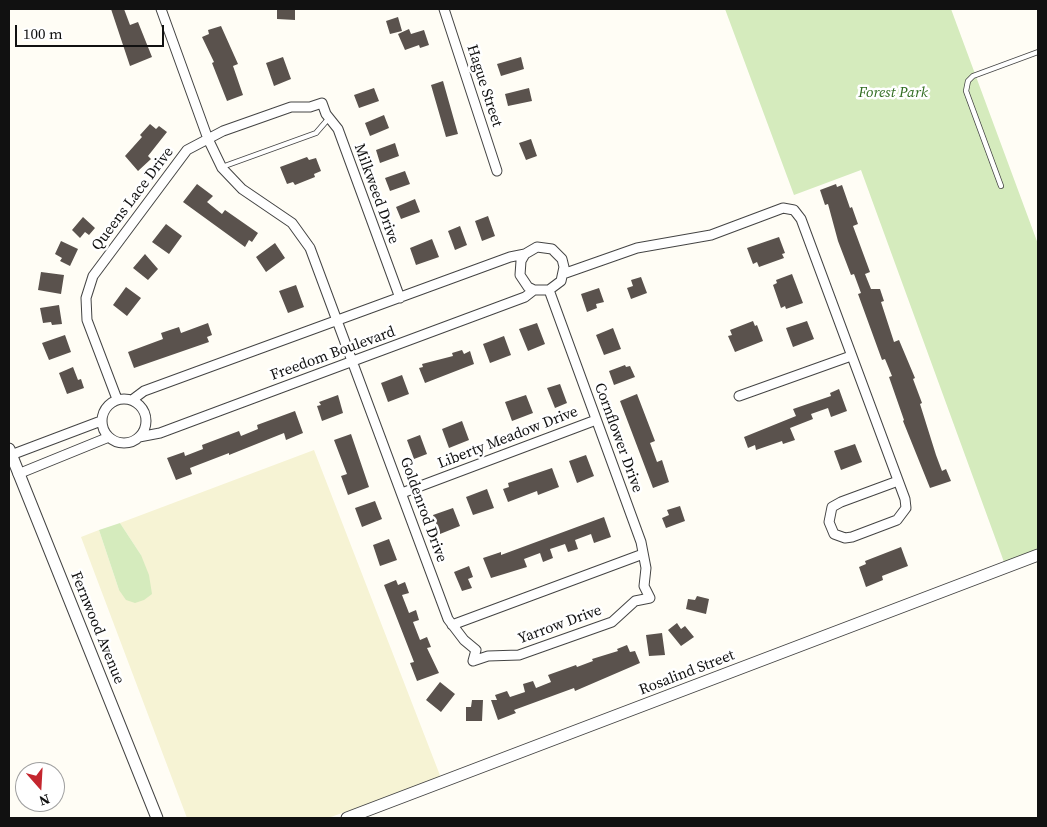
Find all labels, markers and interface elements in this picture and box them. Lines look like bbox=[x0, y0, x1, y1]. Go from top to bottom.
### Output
scale bar bbox=[18, 15, 166, 47]
text: 100 m bbox=[23, 23, 63, 44]
street label: Hague Street bbox=[462, 43, 506, 129]
park label: Forest Park bbox=[858, 84, 928, 102]
street label: Milkweed Drive bbox=[350, 141, 402, 247]
street label: Queens Lace Drive bbox=[88, 144, 178, 254]
street label: Freedom Boulevard bbox=[268, 323, 398, 385]
street label: Cornflower Drive bbox=[590, 381, 646, 495]
street label: Liberty Meadow Drive bbox=[435, 403, 581, 473]
street label: Goldenrod Drive bbox=[396, 455, 450, 565]
street label: Fernwood Avenue bbox=[66, 569, 128, 687]
street label: Yarrow Drive bbox=[516, 602, 604, 648]
street label: Rosalind Street bbox=[637, 647, 737, 699]
north arrow bbox=[15, 762, 65, 812]
text: N bbox=[36, 789, 53, 811]

